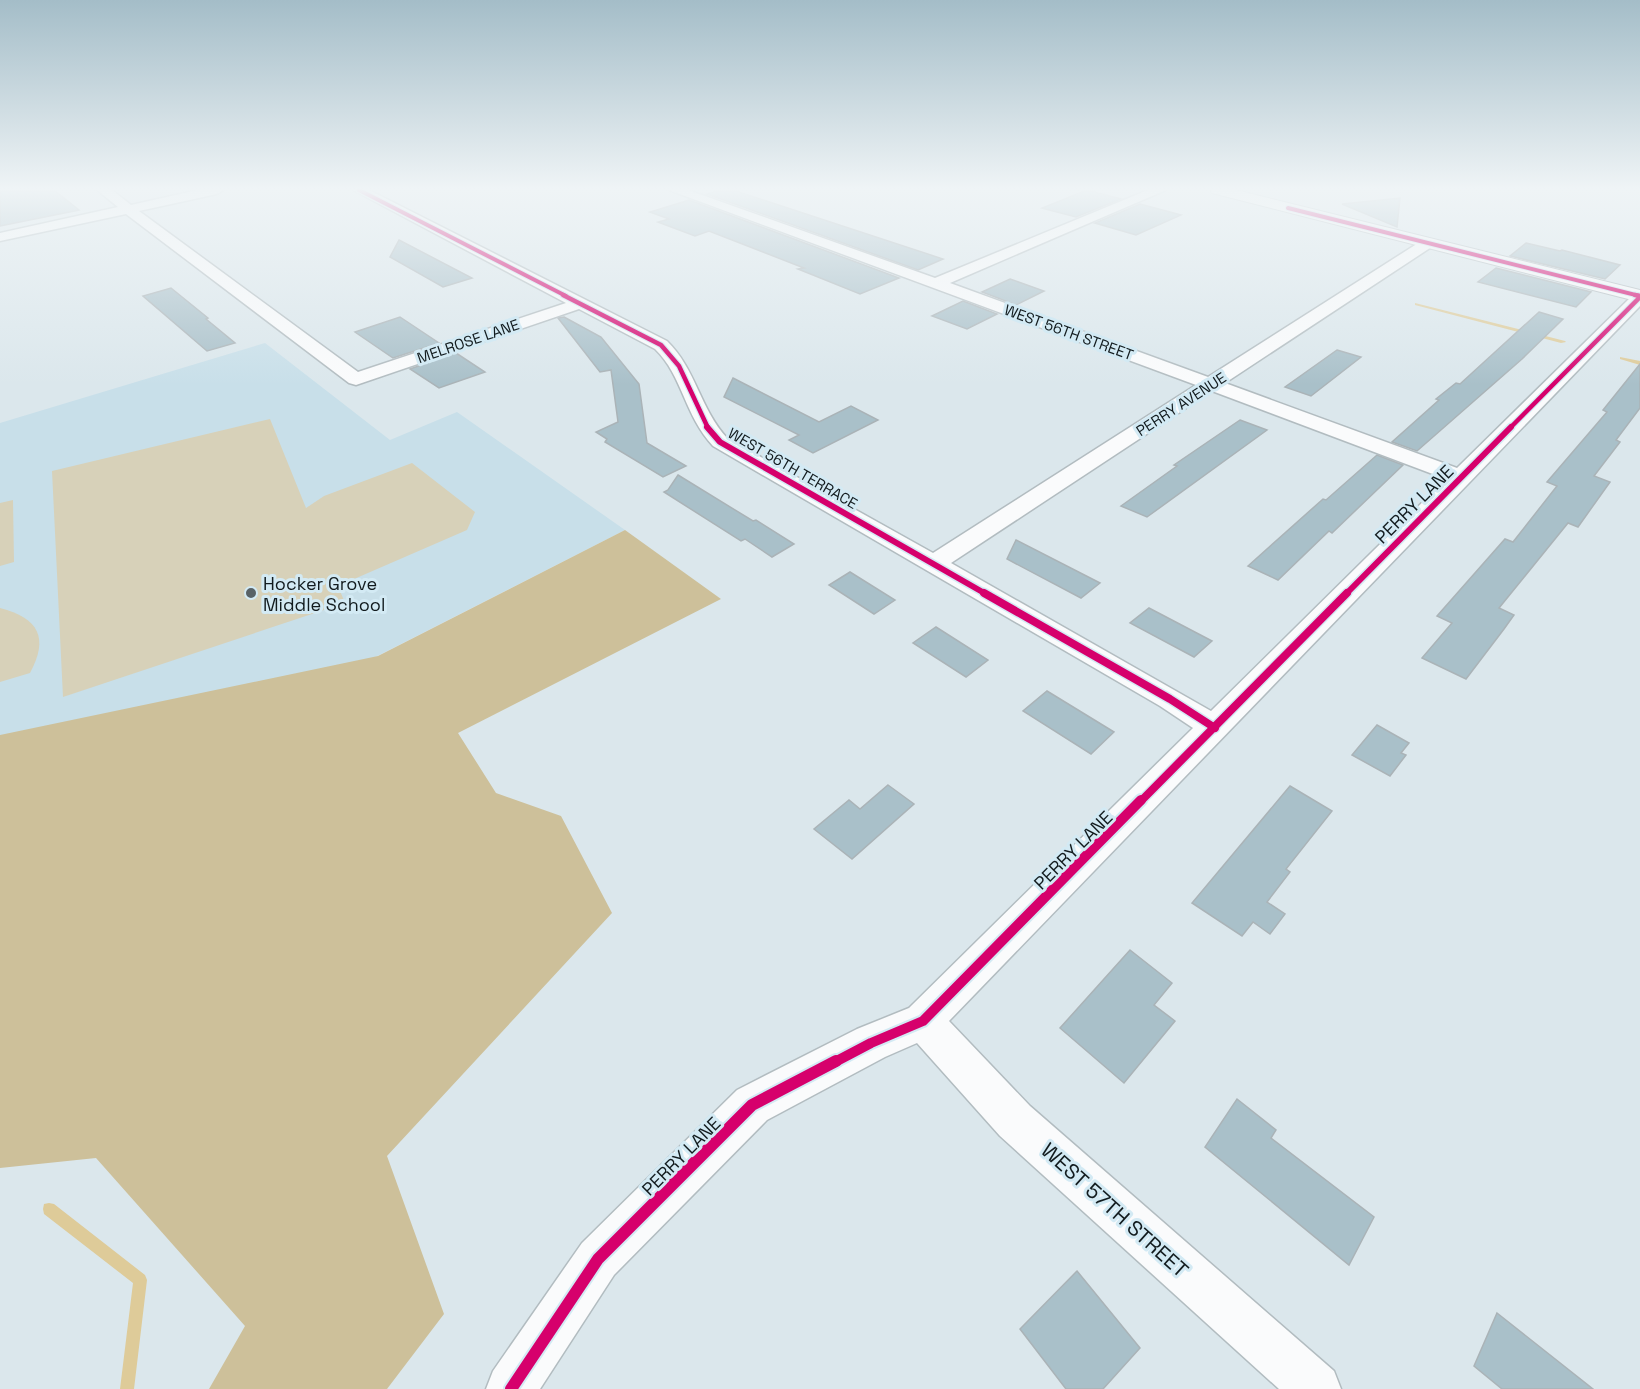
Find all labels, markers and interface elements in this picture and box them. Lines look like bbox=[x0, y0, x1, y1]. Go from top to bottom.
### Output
street label: WEST 56TH STREET bbox=[1002, 300, 1136, 364]
street label: MELROSE LANE bbox=[414, 315, 522, 367]
street label: PERRY AVENUE bbox=[1132, 368, 1230, 440]
street label: WEST 56TH TERRACE bbox=[725, 423, 861, 513]
street label: PERRY LANE bbox=[1370, 460, 1458, 548]
place label: Hocker Grove Middle School bbox=[263, 572, 385, 616]
marker: Hocker Grove Middle School bbox=[244, 586, 258, 600]
street label: PERRY LANE bbox=[1029, 806, 1117, 894]
street label: PERRY LANE bbox=[637, 1112, 725, 1200]
street label: WEST 57TH STREET bbox=[1036, 1137, 1194, 1283]

